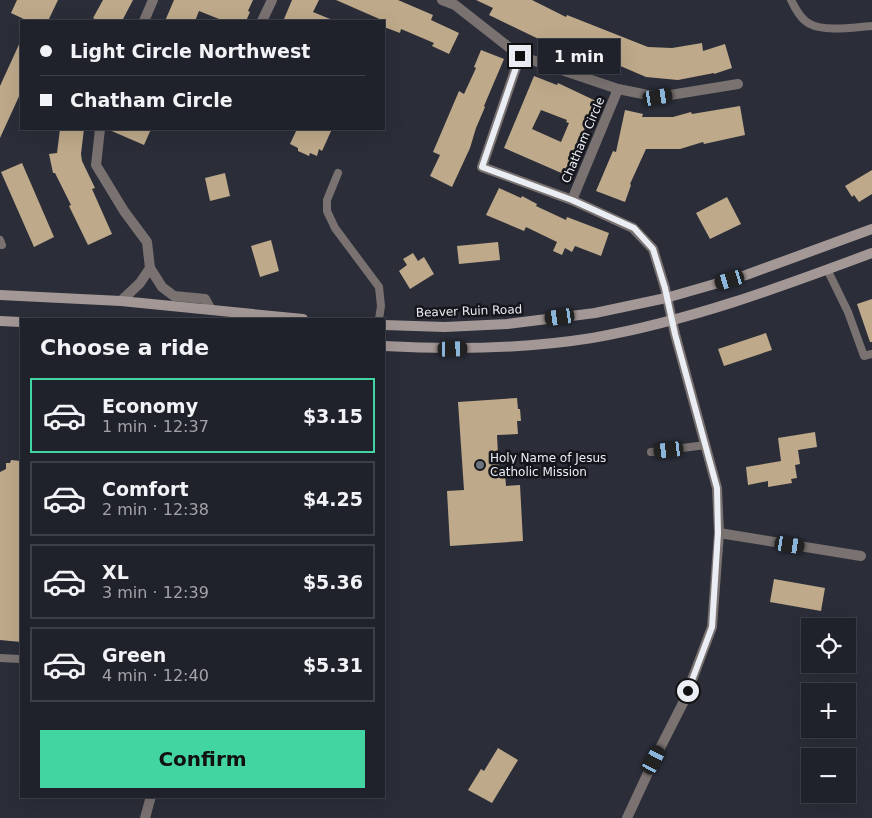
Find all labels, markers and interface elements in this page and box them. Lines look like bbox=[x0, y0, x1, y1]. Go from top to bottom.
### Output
callout: 1 min bbox=[538, 38, 620, 74]
text: Light Circle Northwest bbox=[70, 40, 310, 62]
route end bbox=[509, 45, 531, 67]
text: 1 min bbox=[554, 47, 604, 66]
car bbox=[642, 87, 673, 107]
text: Chatham Circle bbox=[70, 89, 233, 111]
street label: Chatham Circle bbox=[559, 95, 607, 185]
car bbox=[713, 268, 746, 292]
street label: Beaver Ruin Road bbox=[416, 302, 522, 320]
car bbox=[544, 307, 575, 327]
text: Choose a ride bbox=[40, 335, 209, 360]
car bbox=[437, 341, 468, 357]
icon: car bbox=[42, 393, 87, 438]
text: Economy bbox=[102, 395, 198, 417]
text: $3.15 bbox=[303, 405, 363, 427]
text: 1 min · 12:37 bbox=[102, 417, 209, 436]
car bbox=[653, 441, 684, 459]
place label: Holy Name of Jesus Catholic Mission bbox=[490, 451, 606, 479]
marker: Holy Name of Jesus Catholic Mission bbox=[474, 459, 486, 471]
icon: car bbox=[42, 476, 87, 521]
text: Comfort bbox=[102, 478, 189, 500]
text: $4.25 bbox=[303, 488, 363, 510]
text: 2 min · 12:38 bbox=[102, 500, 209, 519]
car bbox=[774, 535, 805, 555]
icon: car bbox=[42, 559, 87, 604]
text: XL bbox=[102, 561, 129, 583]
text: $5.36 bbox=[303, 571, 363, 593]
text: 3 min · 12:39 bbox=[102, 583, 209, 602]
map controls bbox=[801, 618, 856, 803]
button: locate bbox=[801, 618, 856, 673]
icon: car bbox=[42, 642, 87, 687]
text: Green bbox=[102, 644, 166, 666]
text: $5.31 bbox=[303, 654, 363, 676]
text: 4 min · 12:40 bbox=[102, 666, 209, 685]
route start bbox=[677, 680, 699, 702]
button: + bbox=[801, 683, 856, 738]
button: Confirm bbox=[40, 730, 365, 788]
car bbox=[640, 743, 667, 777]
button: − bbox=[801, 748, 856, 803]

